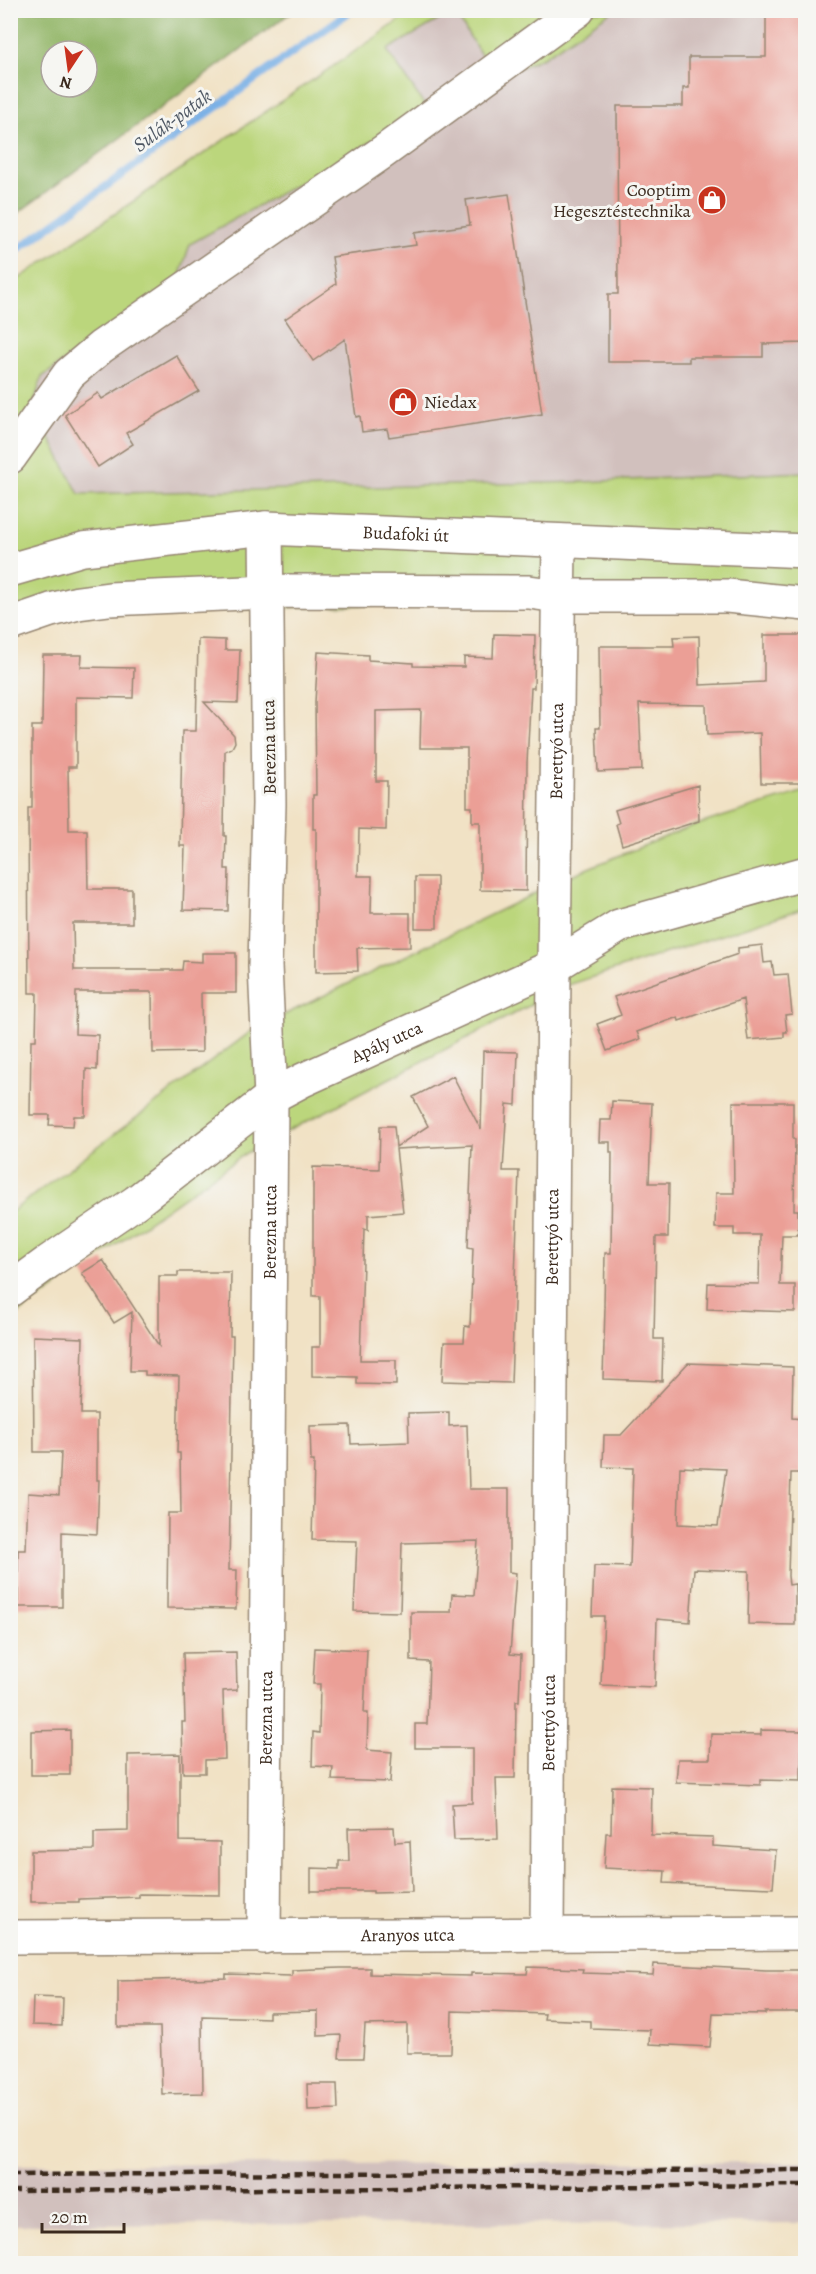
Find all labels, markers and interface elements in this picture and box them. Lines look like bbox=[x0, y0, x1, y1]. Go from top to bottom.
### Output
north arrow bbox=[39, 39, 99, 99]
text: N bbox=[57, 71, 74, 95]
water label: Sulák-patak bbox=[128, 83, 217, 158]
place label: Cooptim Hegesztéstechnika bbox=[553, 178, 692, 223]
shop icon: Cooptim Hegesztéstechnika bbox=[696, 184, 728, 216]
shop icon: Niedax bbox=[387, 386, 419, 418]
place label: Niedax bbox=[424, 390, 477, 414]
street label: Budafoki út bbox=[362, 520, 449, 548]
street label: Berezna utca bbox=[256, 699, 282, 795]
street label: Berettyó utca bbox=[544, 702, 569, 800]
street label: Apály utca bbox=[346, 1015, 427, 1069]
street label: Berezna utca bbox=[257, 1184, 282, 1280]
street label: Berettyó utca bbox=[540, 1188, 564, 1286]
street label: Berezna utca bbox=[253, 1670, 278, 1766]
street label: Berettyó utca bbox=[536, 1674, 561, 1772]
street label: Aranyos utca bbox=[360, 1923, 456, 1947]
scale bar bbox=[42, 2196, 124, 2234]
text: 20 m bbox=[51, 2205, 88, 2229]

